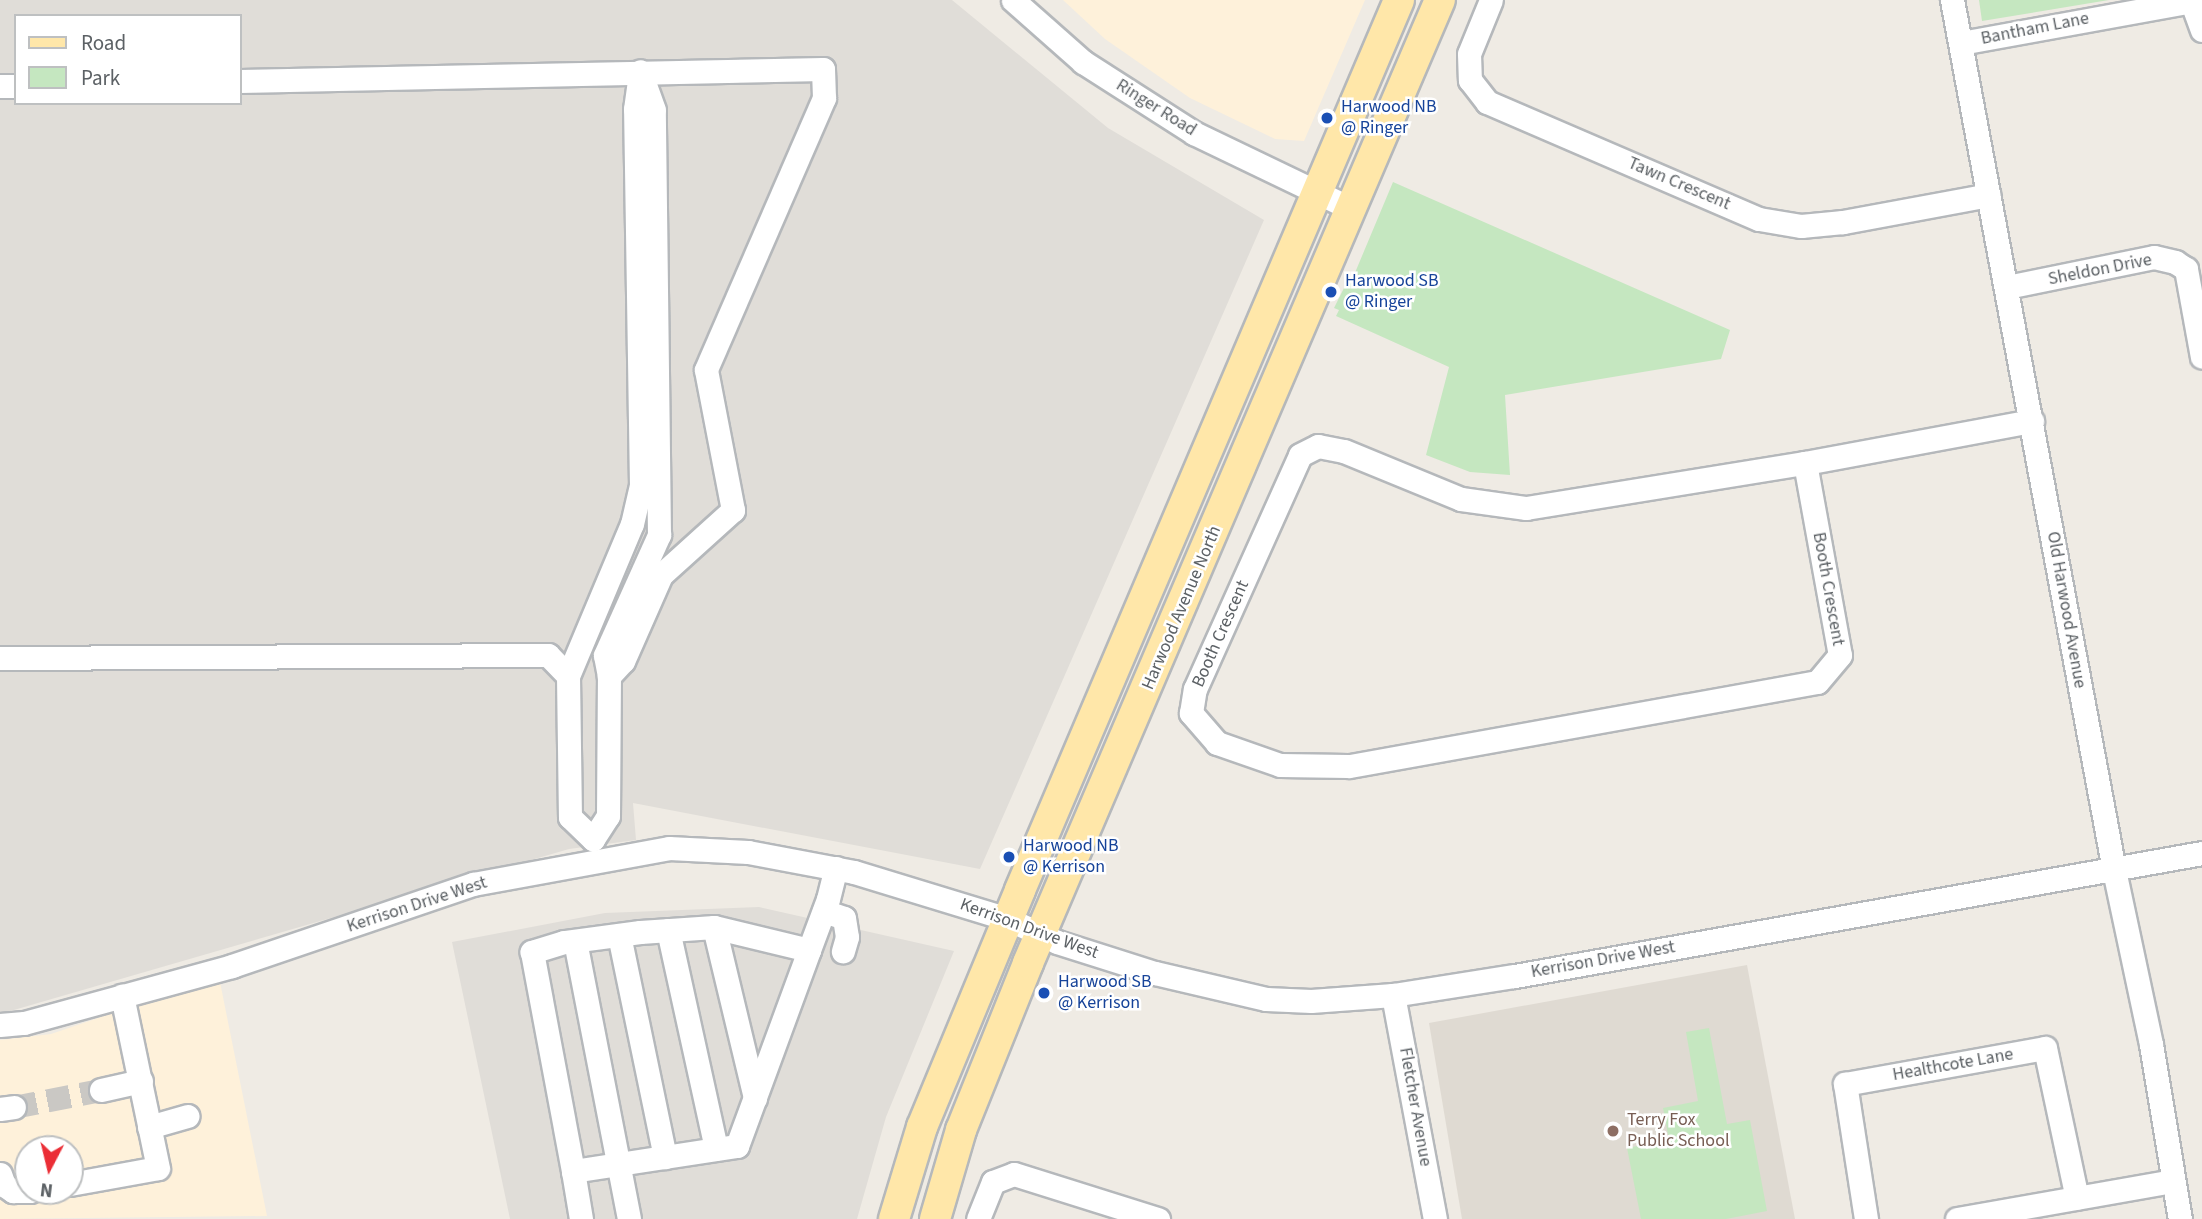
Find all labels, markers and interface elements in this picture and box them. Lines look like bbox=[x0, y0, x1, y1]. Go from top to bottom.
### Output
street label: Bantham Lane bbox=[1979, 8, 2091, 50]
legend bbox=[14, 14, 242, 105]
text: Road bbox=[81, 28, 126, 58]
text: Park bbox=[81, 63, 120, 93]
street label: Ringer Road bbox=[1112, 75, 1200, 141]
place label: Harwood NB @ Ringer bbox=[1341, 97, 1437, 140]
marker: Harwood NB @ Ringer bbox=[1319, 110, 1335, 126]
street label: Tawn Crescent bbox=[1624, 153, 1734, 215]
street label: Sheldon Drive bbox=[2046, 249, 2154, 291]
place label: Harwood SB @ Ringer bbox=[1345, 271, 1439, 314]
marker: Harwood SB @ Ringer bbox=[1323, 284, 1339, 300]
street label: Harwood Avenue North bbox=[1138, 523, 1226, 693]
street label: Old Harwood Avenue bbox=[2042, 530, 2090, 690]
street label: Booth Crescent bbox=[1807, 531, 1849, 647]
street label: Booth Crescent bbox=[1188, 577, 1254, 691]
place label: Harwood NB @ Kerrison bbox=[1023, 836, 1119, 878]
marker: Harwood NB @ Kerrison bbox=[1001, 849, 1017, 865]
street label: Kerrison Drive West bbox=[344, 872, 490, 938]
street label: Kerrison Drive West bbox=[957, 894, 1101, 964]
street label: Kerrison Drive West bbox=[1529, 937, 1677, 983]
place label: Harwood SB @ Kerrison bbox=[1058, 972, 1152, 1014]
marker: Harwood SB @ Kerrison bbox=[1036, 985, 1052, 1001]
street label: Healthcote Lane bbox=[1891, 1044, 2015, 1086]
street label: Fletcher Avenue bbox=[1394, 1046, 1436, 1168]
place label: Terry Fox Public School bbox=[1627, 1110, 1729, 1152]
marker: Terry Fox Public School bbox=[1605, 1123, 1621, 1139]
north arrow bbox=[14, 1135, 84, 1205]
text: N bbox=[39, 1175, 55, 1204]

